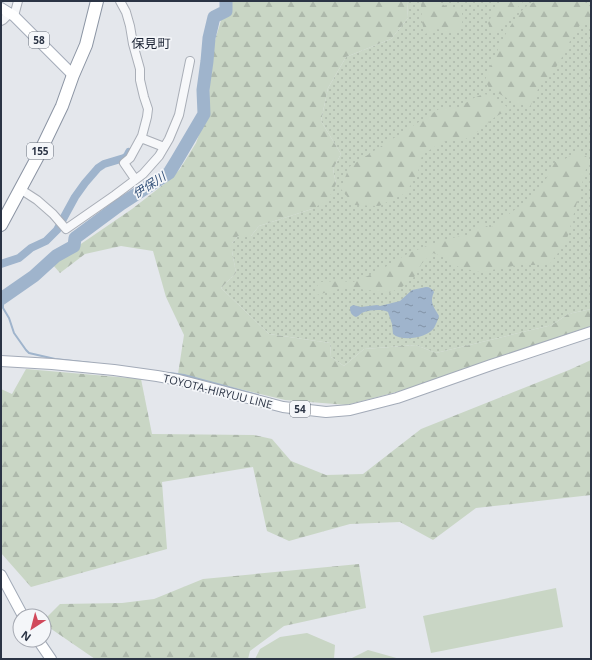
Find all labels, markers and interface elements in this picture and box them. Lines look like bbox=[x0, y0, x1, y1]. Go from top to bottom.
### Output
road number: 58 bbox=[29, 32, 49, 48]
district label: 保見町 bbox=[131, 34, 171, 52]
road number: 155 bbox=[27, 143, 53, 159]
water label: 伊保川 bbox=[129, 167, 170, 202]
street label: TOYOTA-HIRYUU LINE bbox=[162, 370, 274, 412]
road number: 54 bbox=[290, 401, 310, 417]
north arrow bbox=[12, 608, 52, 648]
text: N bbox=[18, 628, 34, 645]

